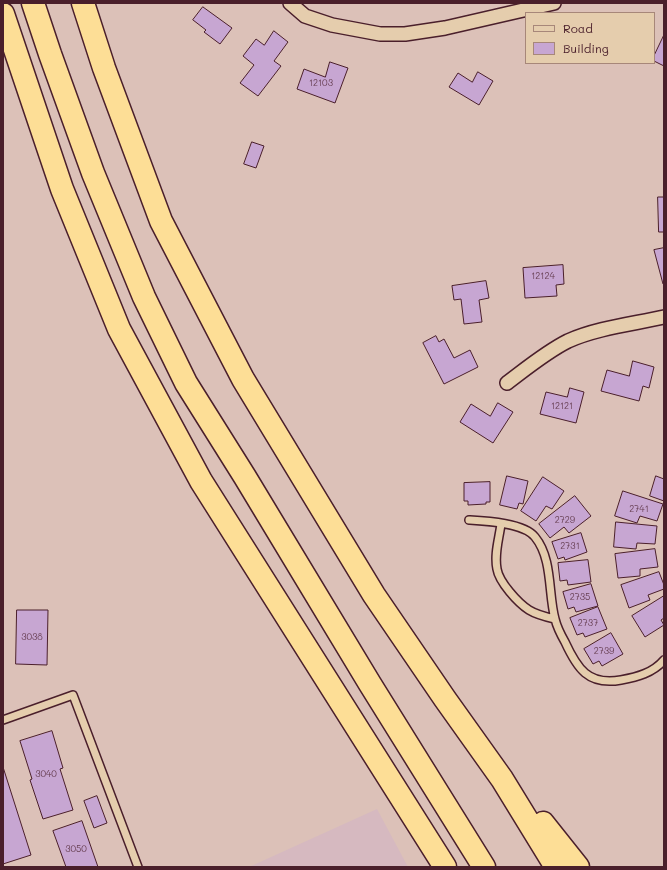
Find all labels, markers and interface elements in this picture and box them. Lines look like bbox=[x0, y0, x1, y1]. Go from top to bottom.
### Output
legend bbox=[525, 12, 655, 64]
text: Road bbox=[563, 20, 593, 36]
text: Building bbox=[563, 40, 609, 56]
house number: 12103 bbox=[309, 78, 333, 88]
house number: 12124 bbox=[531, 271, 555, 281]
house number: 12121 bbox=[551, 401, 573, 411]
house number: 2741 bbox=[629, 504, 649, 514]
house number: 2729 bbox=[555, 515, 575, 525]
house number: 2731 bbox=[560, 541, 580, 551]
house number: 2735 bbox=[570, 592, 590, 602]
house number: 2737 bbox=[578, 618, 598, 628]
house number: 3038 bbox=[21, 632, 43, 642]
house number: 2739 bbox=[594, 646, 614, 656]
house number: 3040 bbox=[35, 769, 57, 779]
house number: 3050 bbox=[65, 844, 87, 854]

